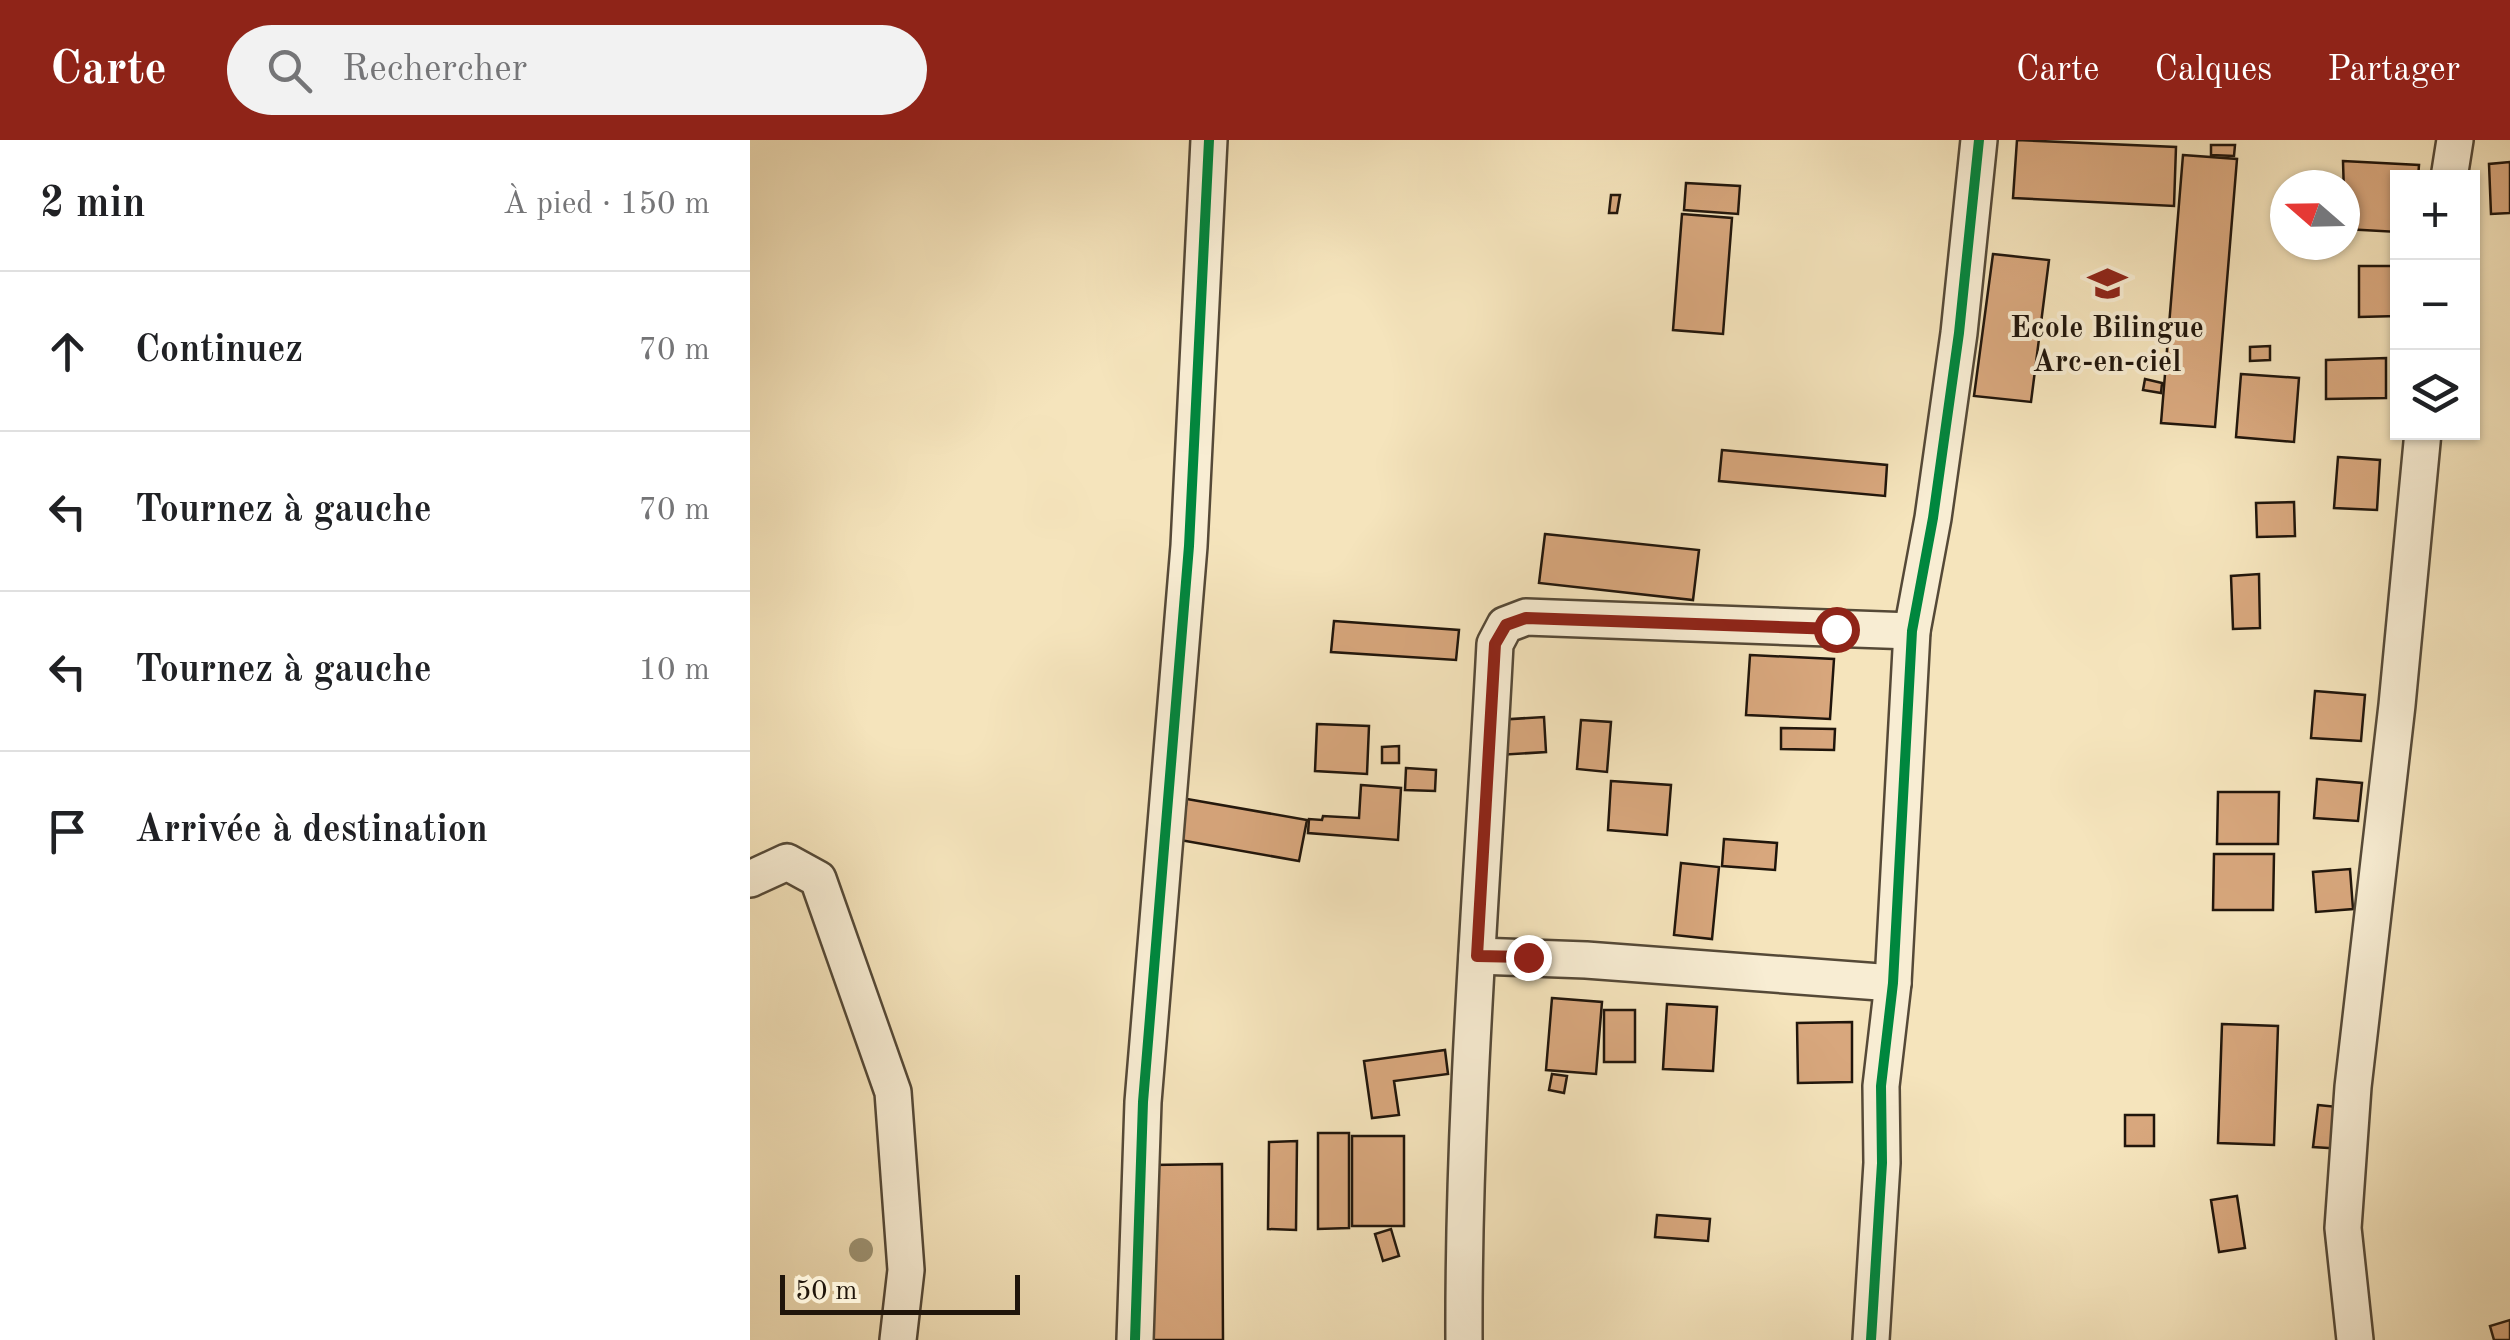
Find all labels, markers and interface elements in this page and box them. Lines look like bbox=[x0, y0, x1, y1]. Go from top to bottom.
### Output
search box bbox=[227, 25, 927, 115]
icon: search bbox=[262, 43, 317, 98]
text: Carte bbox=[50, 46, 167, 94]
text: Rechercher bbox=[342, 51, 527, 89]
text: Carte bbox=[2016, 53, 2099, 88]
text: Calques bbox=[2154, 53, 2272, 88]
text: Partager bbox=[2327, 53, 2460, 88]
north arrow bbox=[2270, 170, 2360, 260]
map controls bbox=[2390, 170, 2480, 440]
button: + bbox=[2390, 170, 2480, 260]
text: 2 min bbox=[40, 184, 146, 226]
text: À pied · 150 m bbox=[503, 189, 710, 221]
button: − bbox=[2390, 260, 2480, 350]
school or university icon: Ecole Bilingue Arc-en-ciel bbox=[2086, 262, 2128, 304]
place label: Ecole Bilingue Arc-en-ciel bbox=[2010, 314, 2204, 378]
icon: ahead bbox=[40, 324, 95, 379]
text: Continuez bbox=[135, 332, 303, 370]
text: 70 m bbox=[639, 335, 710, 367]
button: layers bbox=[2390, 350, 2480, 440]
icon: left bbox=[40, 484, 95, 539]
text: Tournez à gauche bbox=[135, 492, 432, 530]
text: 70 m bbox=[639, 495, 710, 527]
route start bbox=[1814, 607, 1860, 653]
icon: left bbox=[40, 644, 95, 699]
text: Tournez à gauche bbox=[135, 652, 432, 690]
text: 10 m bbox=[639, 655, 710, 687]
icon: arrive bbox=[40, 804, 95, 859]
text: Arrivée à destination bbox=[135, 812, 488, 850]
route end bbox=[1506, 935, 1552, 981]
scale bar bbox=[780, 1270, 1020, 1314]
text: 50 m bbox=[795, 1278, 858, 1306]

